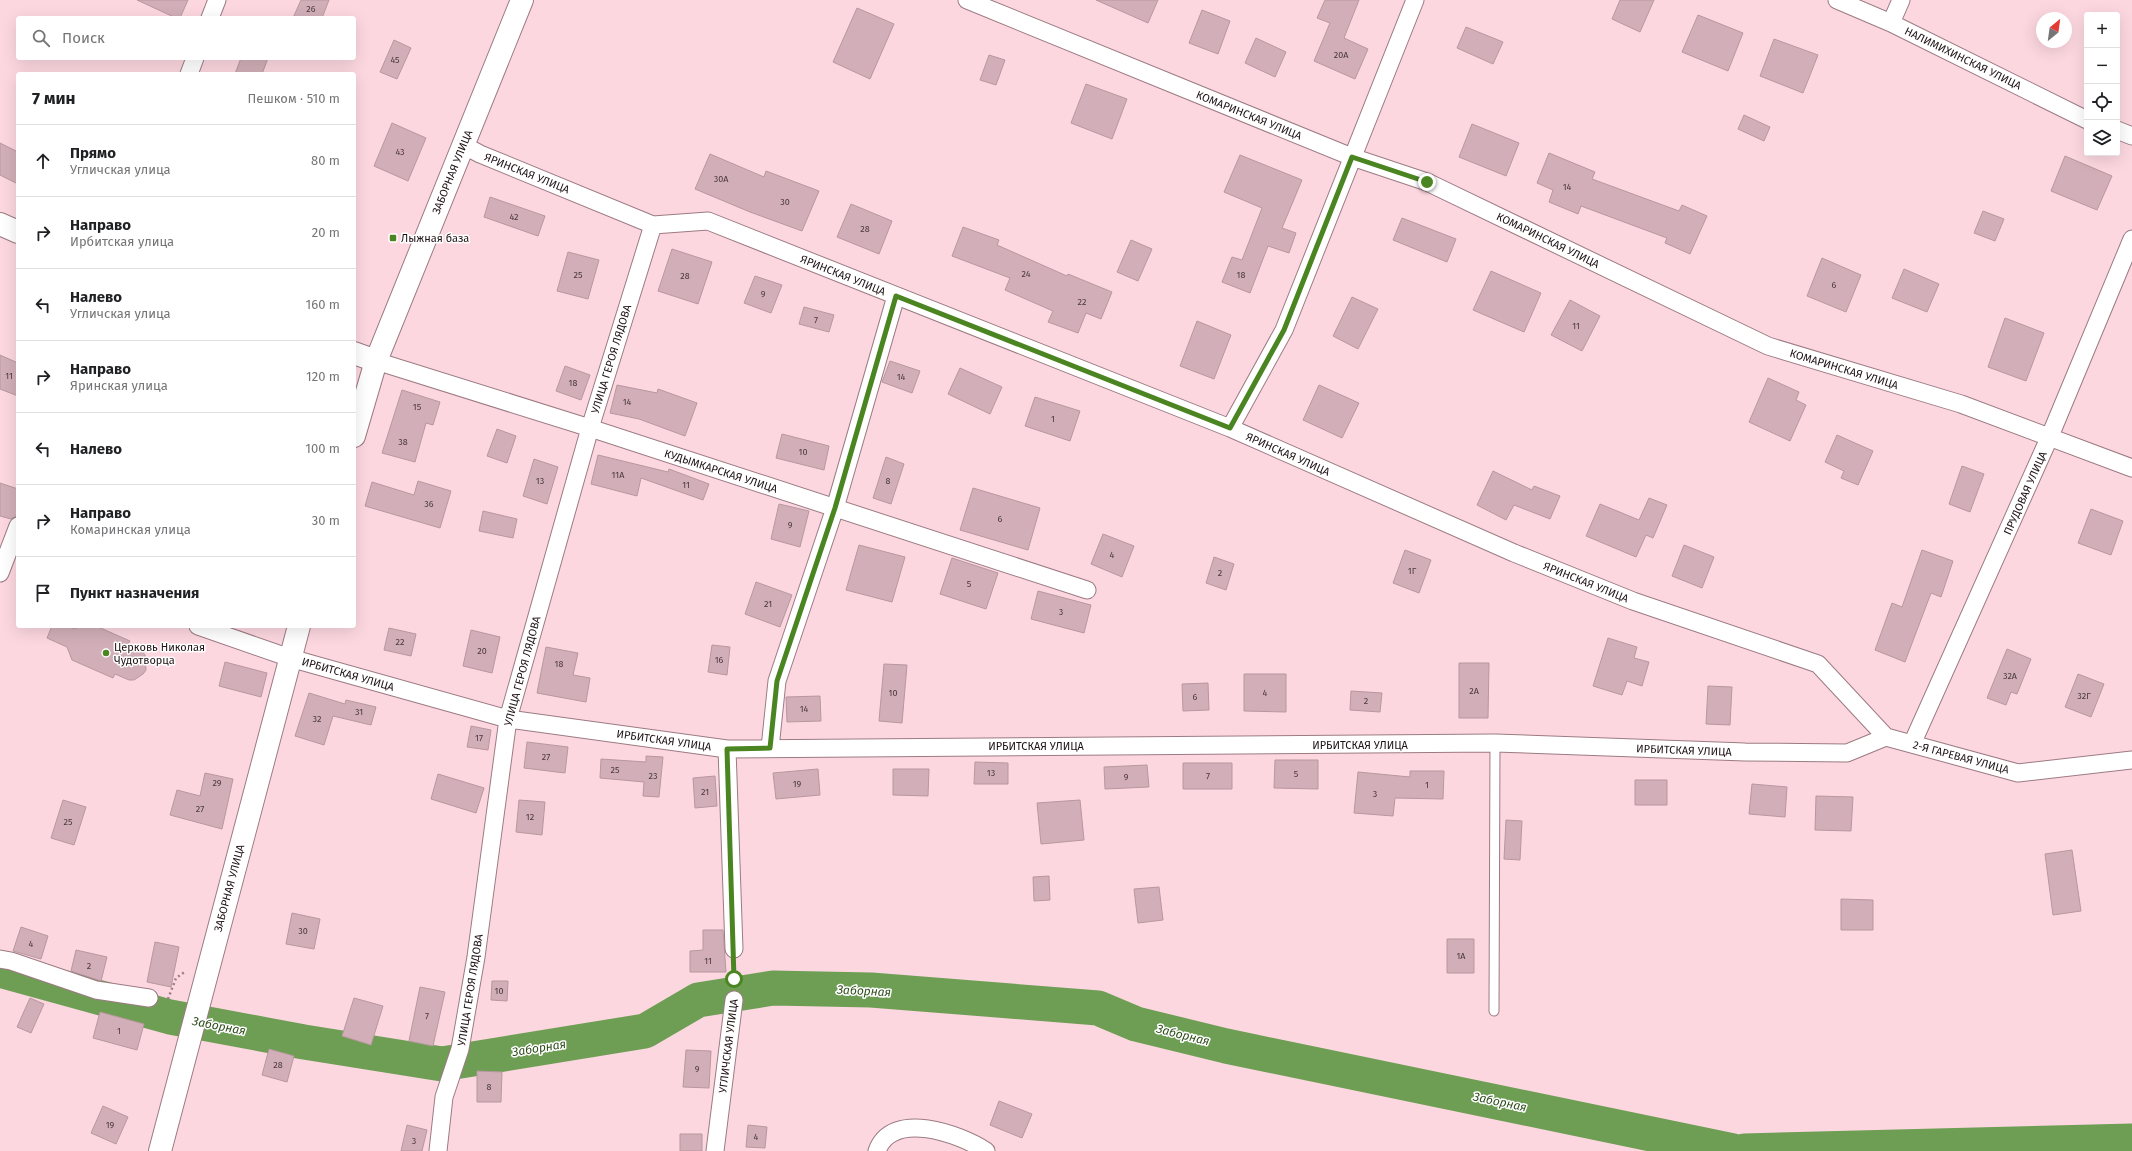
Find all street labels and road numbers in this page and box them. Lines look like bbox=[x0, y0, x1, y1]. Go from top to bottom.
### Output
street label: НАЛИМИХИНСКАЯ УЛИЦА bbox=[1902, 25, 2024, 93]
street label: КОМАРИНСКАЯ УЛИЦА bbox=[1194, 88, 1304, 143]
street label: ЗАБОРНАЯ УЛИЦА bbox=[430, 127, 476, 216]
street label: ЯРИНСКАЯ УЛИЦА bbox=[482, 150, 572, 197]
street label: КОМАРИНСКАЯ УЛИЦА bbox=[1494, 210, 1602, 271]
street label: ЯРИНСКАЯ УЛИЦА bbox=[798, 252, 888, 299]
street label: УЛИЦА ГЕРОЯ ЛЯДОВА bbox=[589, 302, 634, 415]
street label: КОМАРИНСКАЯ УЛИЦА bbox=[1788, 347, 1900, 392]
street label: ЯРИНСКАЯ УЛИЦА bbox=[1244, 430, 1332, 479]
street label: КУДЫМКАРСКАЯ УЛИЦА bbox=[663, 447, 780, 496]
street label: ПРУДОВАЯ УЛИЦА bbox=[2001, 449, 2050, 537]
street label: ЯРИНСКАЯ УЛИЦА bbox=[1541, 559, 1631, 606]
street label: УЛИЦА ГЕРОЯ ЛЯДОВА bbox=[502, 614, 544, 727]
street label: ИРБИТСКАЯ УЛИЦА bbox=[300, 655, 396, 694]
street label: ИРБИТСКАЯ УЛИЦА bbox=[616, 727, 713, 754]
street label: 2-Я ГАРЕВАЯ УЛИЦА bbox=[1911, 738, 2011, 777]
street label: ИРБИТСКАЯ УЛИЦА bbox=[1312, 739, 1409, 752]
street label: ИРБИТСКАЯ УЛИЦА bbox=[988, 740, 1085, 753]
street label: ИРБИТСКАЯ УЛИЦА bbox=[1636, 742, 1733, 759]
street label: ЗАБОРНАЯ УЛИЦА bbox=[212, 842, 248, 933]
street label: УЛИЦА ГЕРОЯ ЛЯДОВА bbox=[455, 932, 486, 1047]
street label: УГЛИЧСКАЯ УЛИЦА bbox=[716, 998, 741, 1094]

